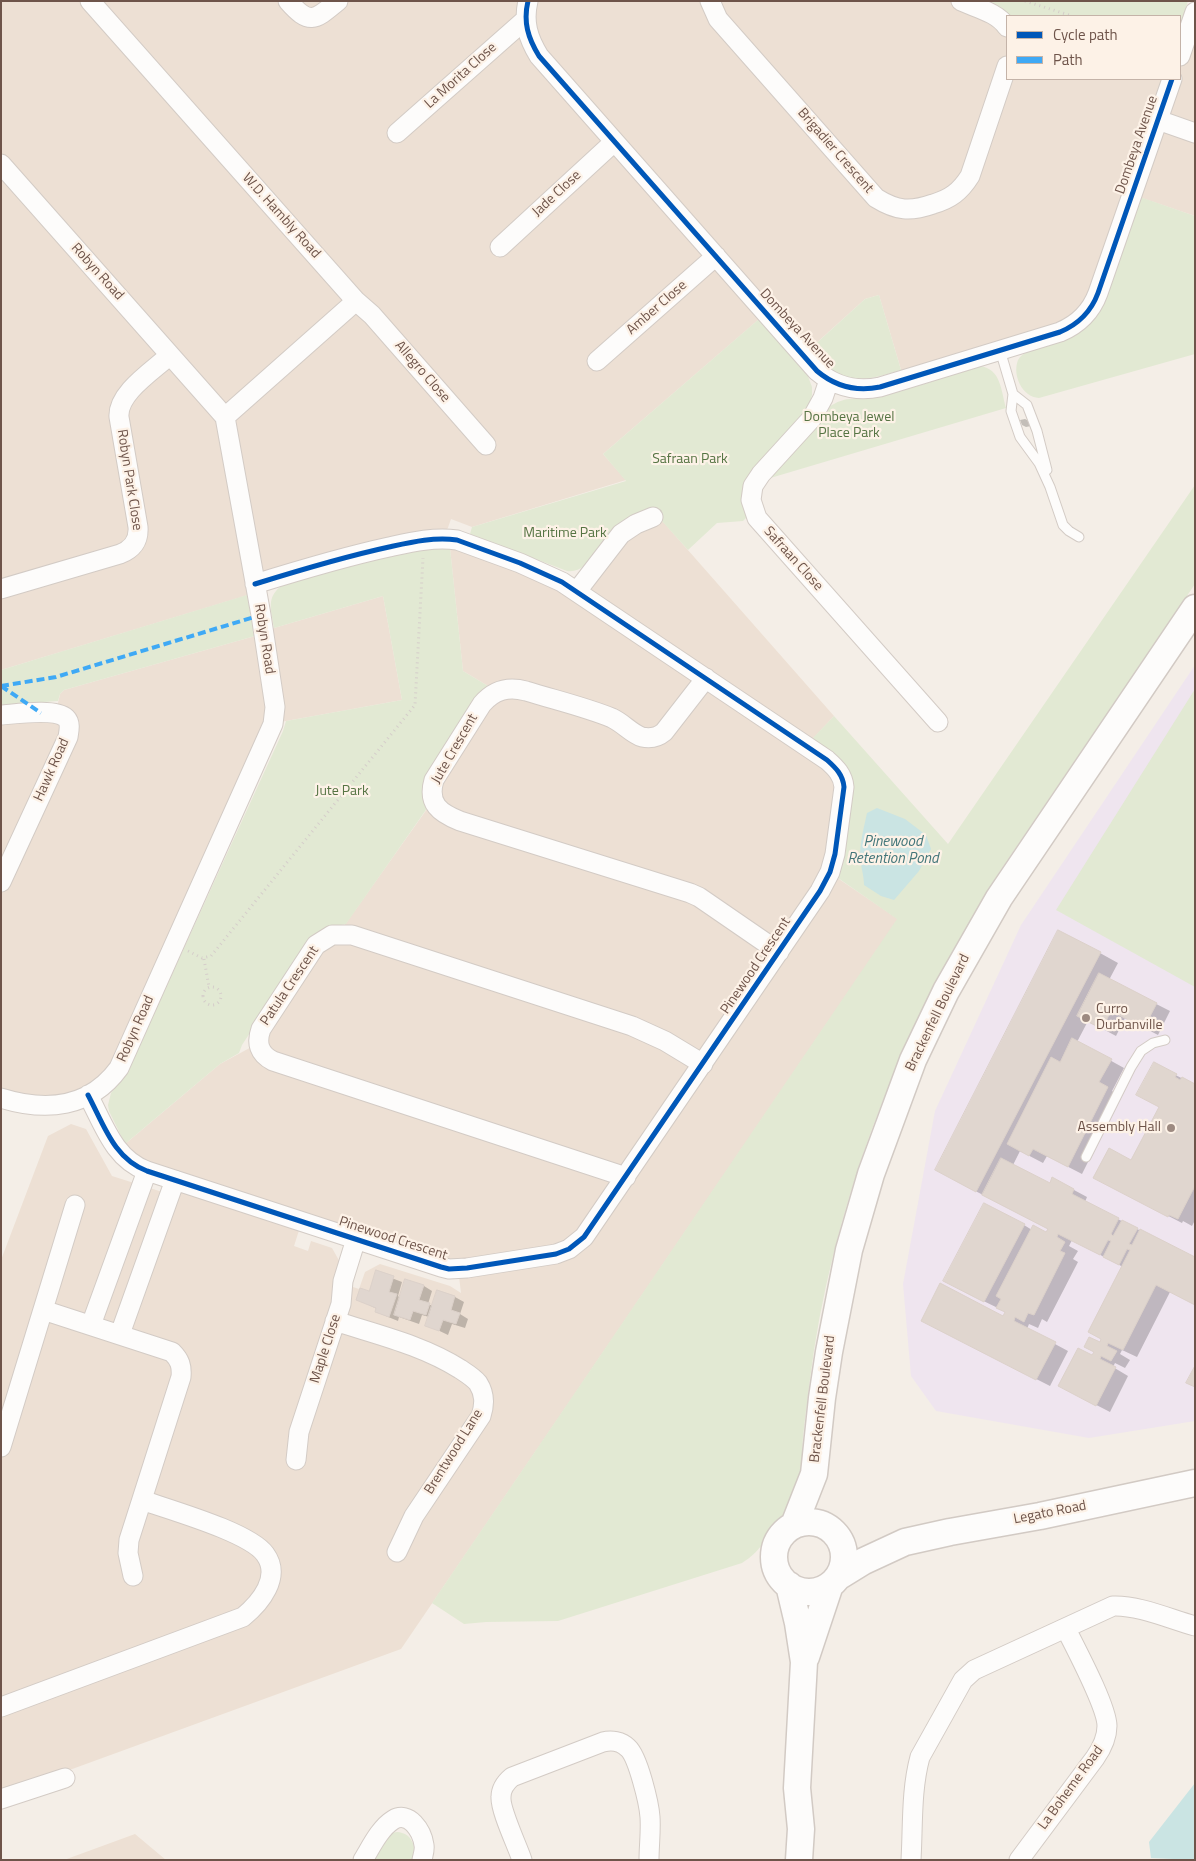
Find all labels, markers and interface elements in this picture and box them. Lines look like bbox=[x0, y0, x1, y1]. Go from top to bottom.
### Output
legend bbox=[1006, 15, 1181, 80]
text: Cycle path bbox=[1053, 23, 1118, 46]
street label: La Morita Close bbox=[422, 39, 500, 113]
text: Path bbox=[1053, 48, 1083, 71]
street label: Dombeya Avenue bbox=[1112, 94, 1162, 196]
street label: Brigadier Crescent bbox=[793, 105, 877, 197]
street label: Jade Close bbox=[529, 167, 585, 221]
street label: W.D. Hambly Road bbox=[238, 170, 324, 262]
street label: Robyn Road bbox=[67, 240, 127, 304]
street label: Amber Close bbox=[623, 277, 691, 339]
street label: Dombeya Avenue bbox=[756, 286, 838, 372]
street label: Allegro Close bbox=[391, 338, 453, 406]
park label: Dombeya Jewel Place Park bbox=[803, 410, 895, 442]
street label: Robyn Park Close bbox=[113, 428, 145, 532]
park label: Safraan Park bbox=[652, 452, 728, 468]
street label: Safraan Close bbox=[760, 523, 826, 595]
park label: Maritime Park bbox=[523, 526, 607, 542]
street label: Robyn Road bbox=[250, 603, 278, 675]
street label: Jute Crescent bbox=[428, 711, 482, 787]
street label: Hawk Road bbox=[31, 736, 73, 804]
park label: Jute Park bbox=[315, 784, 369, 800]
water label: Pinewood Retention Pond bbox=[847, 833, 939, 868]
street label: Pinewood Crescent bbox=[717, 914, 795, 1018]
street label: Patula Crescent bbox=[257, 943, 323, 1029]
street label: Brackenfell Boulevard bbox=[902, 952, 974, 1074]
street label: Robyn Road bbox=[114, 993, 158, 1065]
place label: Curro Durbanville bbox=[1096, 1002, 1162, 1034]
marker: Curro Durbanville bbox=[1080, 1012, 1092, 1024]
place label: Assembly Hall bbox=[1077, 1120, 1161, 1136]
marker: Assembly Hall bbox=[1165, 1122, 1177, 1134]
street label: Pinewood Crescent bbox=[337, 1214, 449, 1264]
street label: Maple Close bbox=[307, 1312, 345, 1386]
street label: Brackenfell Boulevard bbox=[807, 1334, 839, 1464]
street label: Brentwood Lane bbox=[421, 1406, 487, 1498]
street label: Legato Road bbox=[1012, 1498, 1088, 1528]
street label: La Boheme Road bbox=[1035, 1743, 1107, 1833]

